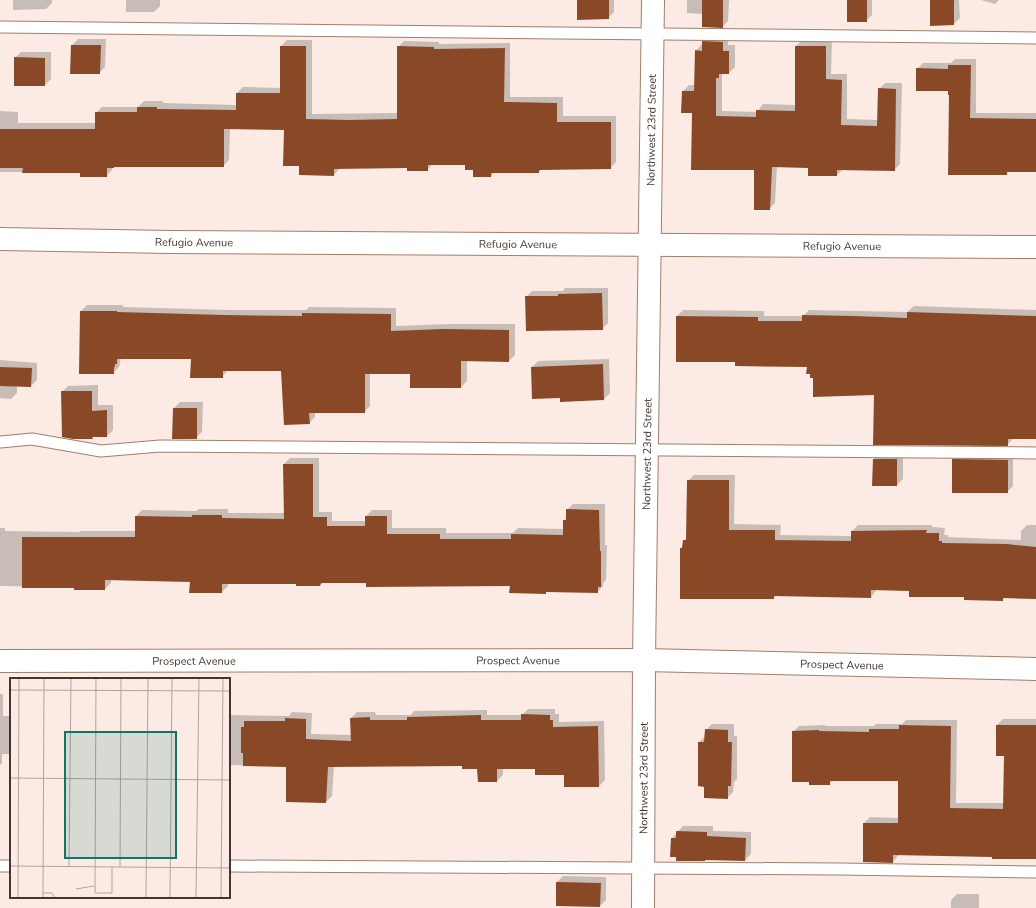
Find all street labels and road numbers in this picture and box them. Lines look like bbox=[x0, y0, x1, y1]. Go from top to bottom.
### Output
street label: Northwest 23rd Street bbox=[643, 74, 660, 186]
street label: Refugio Avenue bbox=[155, 235, 233, 250]
street label: Refugio Avenue bbox=[479, 237, 557, 252]
street label: Refugio Avenue bbox=[803, 239, 881, 254]
street label: Northwest 23rd Street bbox=[639, 398, 656, 510]
street label: Prospect Avenue bbox=[476, 653, 560, 668]
street label: Prospect Avenue bbox=[152, 654, 236, 669]
street label: Prospect Avenue bbox=[800, 657, 884, 674]
street label: Northwest 23rd Street bbox=[636, 722, 652, 834]

